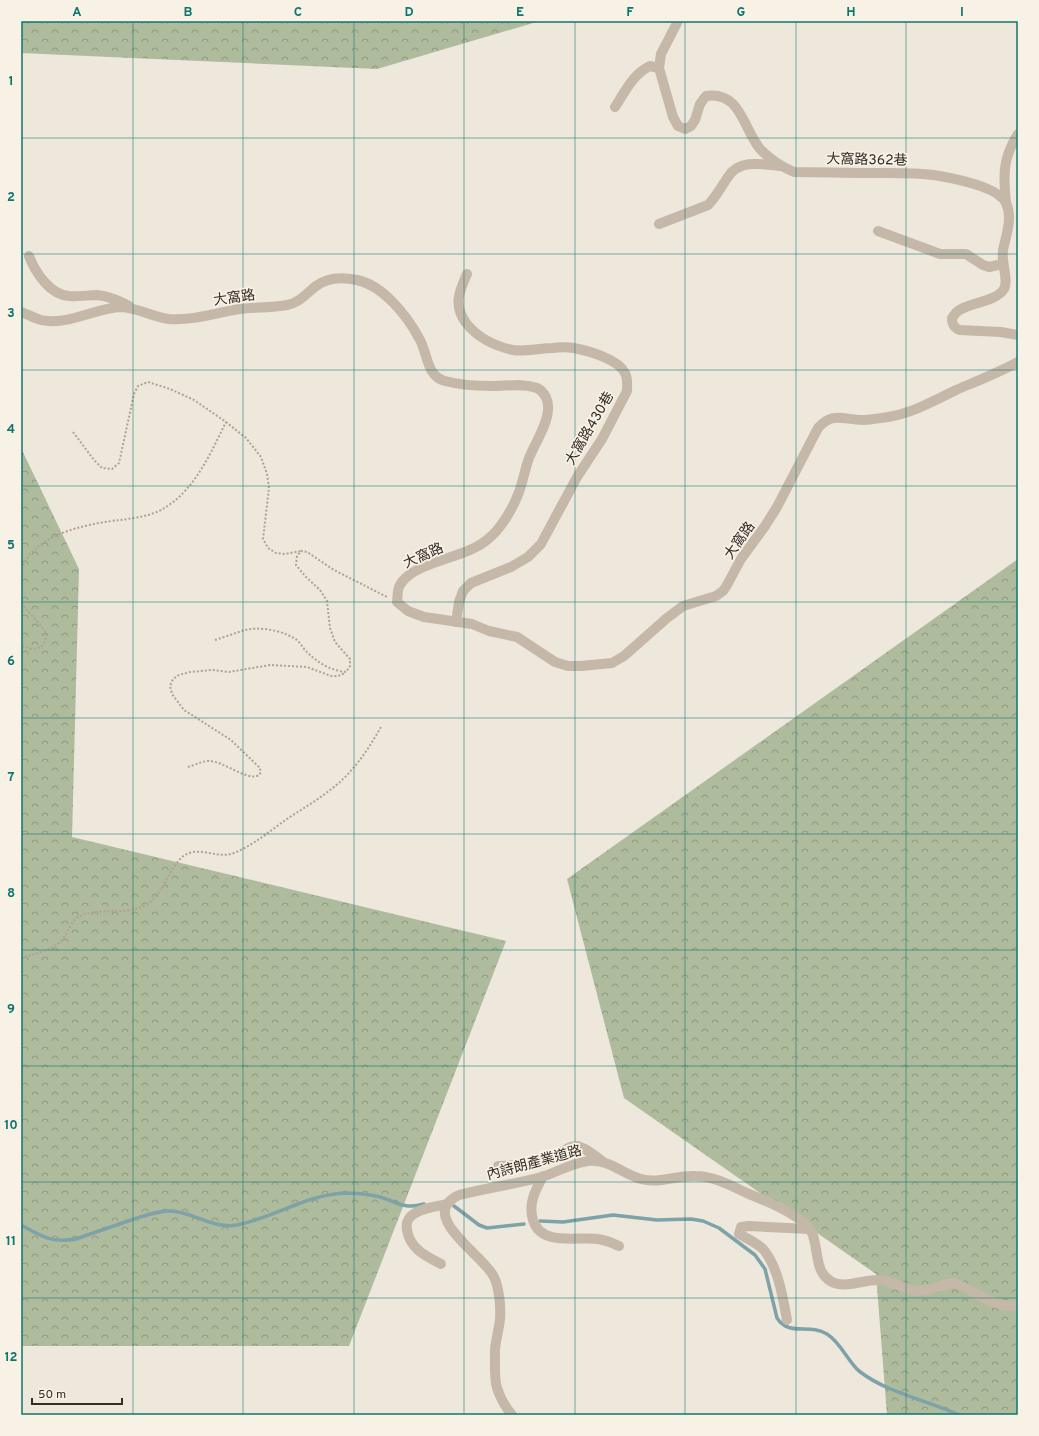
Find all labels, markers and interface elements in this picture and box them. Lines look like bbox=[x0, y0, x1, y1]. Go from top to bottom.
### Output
text: A bbox=[72, 5, 82, 21]
text: B bbox=[184, 5, 193, 21]
text: C bbox=[294, 5, 302, 21]
text: D bbox=[404, 5, 414, 21]
text: E bbox=[516, 5, 524, 21]
text: F bbox=[626, 5, 634, 21]
text: G bbox=[737, 5, 746, 21]
text: H bbox=[846, 5, 856, 21]
text: I bbox=[960, 5, 964, 21]
text: 1 bbox=[8, 74, 14, 90]
street label: 大窩路362巷 bbox=[826, 151, 908, 170]
text: 2 bbox=[7, 190, 15, 206]
street label: 大窩路 bbox=[212, 287, 256, 310]
text: 3 bbox=[7, 306, 15, 322]
street label: 大窩路430巷 bbox=[562, 389, 618, 469]
text: 4 bbox=[7, 422, 15, 438]
street label: 大窩路 bbox=[721, 519, 759, 563]
text: 5 bbox=[7, 538, 15, 554]
street label: 大窩路 bbox=[401, 540, 446, 573]
text: 6 bbox=[7, 654, 15, 670]
text: 7 bbox=[8, 770, 15, 786]
text: 8 bbox=[7, 886, 15, 902]
text: 9 bbox=[7, 1002, 15, 1018]
text: 10 bbox=[4, 1118, 18, 1134]
street label: 內詩朗產業道路 bbox=[485, 1142, 584, 1184]
text: 11 bbox=[6, 1234, 16, 1250]
text: 12 bbox=[4, 1350, 18, 1366]
scale bar bbox=[32, 1380, 122, 1406]
text: 50 m bbox=[38, 1387, 66, 1403]

